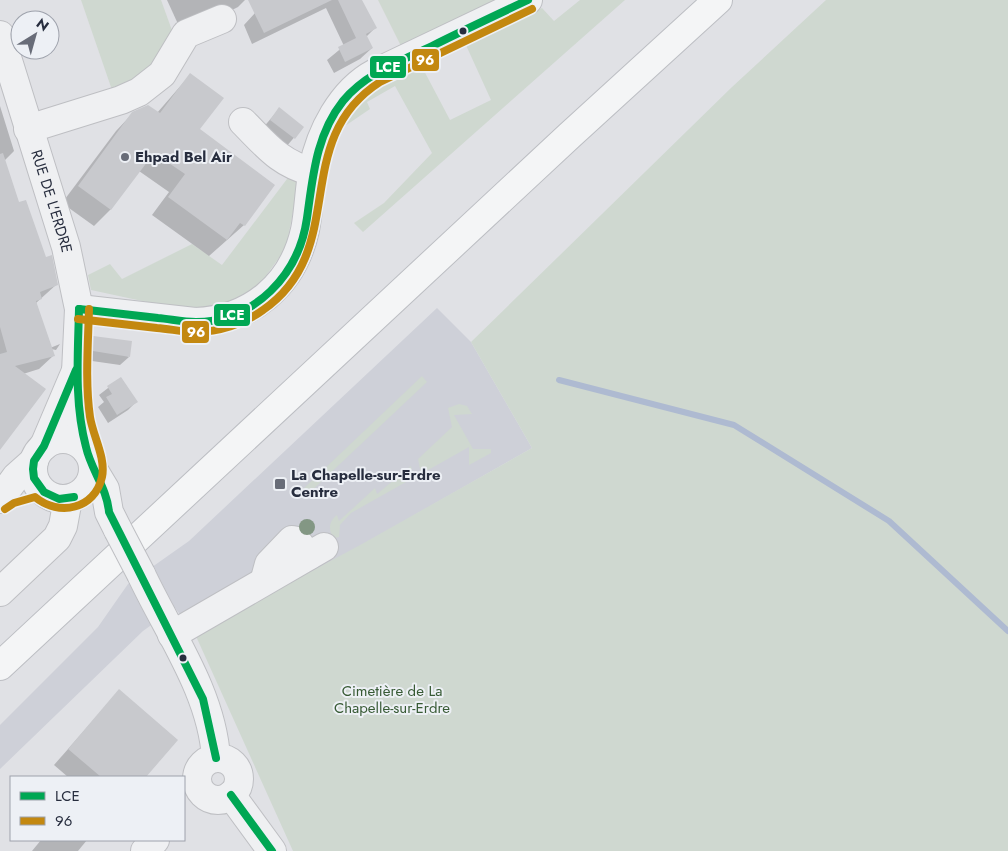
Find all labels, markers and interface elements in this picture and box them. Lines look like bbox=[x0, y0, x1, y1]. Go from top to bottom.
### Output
north arrow bbox=[10, 10, 60, 60]
text: N bbox=[32, 13, 53, 36]
unlabelled marker bbox=[458, 26, 468, 36]
line badge: 96 bbox=[411, 48, 440, 72]
text: 96 bbox=[416, 50, 434, 70]
line badge: LCE bbox=[369, 55, 407, 79]
text: LCE bbox=[375, 57, 401, 77]
place label: Ehpad Bel Air bbox=[135, 146, 233, 168]
street label: RUE DE L'ERDRE bbox=[25, 147, 78, 255]
marker: Ehpad Bel Air bbox=[119, 151, 131, 163]
line badge: LCE bbox=[213, 303, 251, 327]
text: LCE bbox=[219, 305, 245, 325]
line badge: 96 bbox=[181, 320, 210, 344]
text: 96 bbox=[187, 322, 205, 342]
place label: La Chapelle-sur-Erdre Centre bbox=[291, 464, 441, 503]
marker: La Chapelle-sur-Erdre Centre bbox=[273, 477, 287, 491]
unlabelled marker bbox=[178, 653, 188, 663]
park label: Cimetière de La Chapelle-sur-Erdre bbox=[334, 680, 450, 719]
legend bbox=[10, 776, 185, 841]
text: LCE bbox=[55, 785, 80, 807]
text: 96 bbox=[55, 810, 72, 832]

